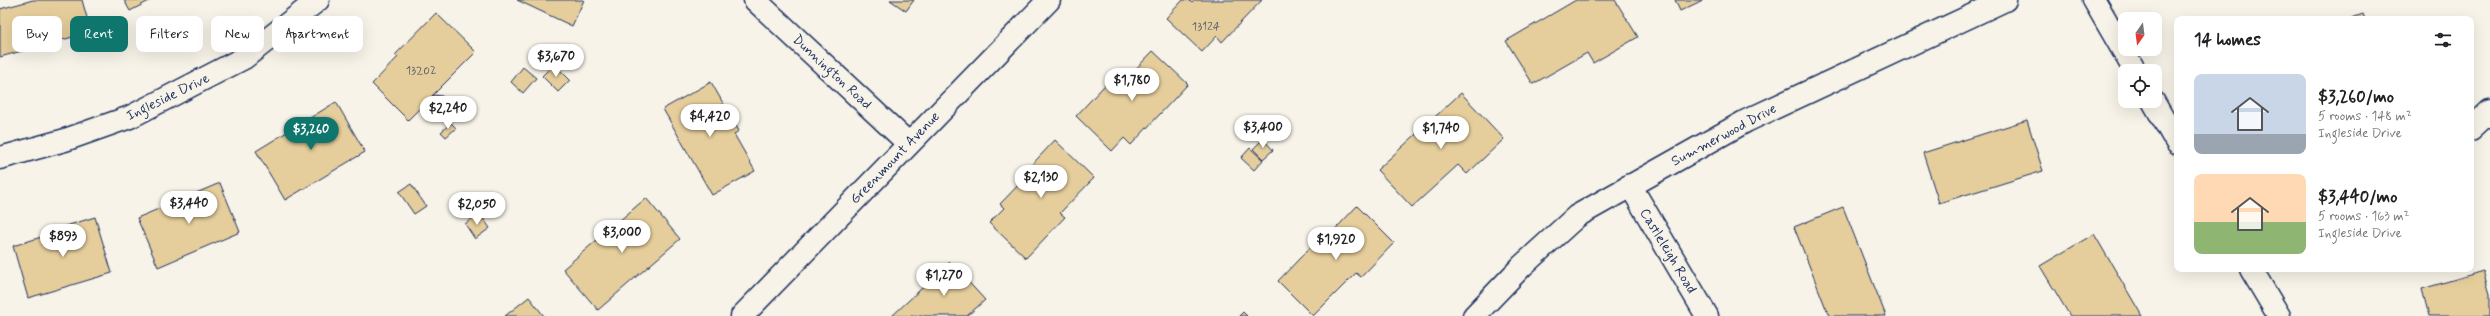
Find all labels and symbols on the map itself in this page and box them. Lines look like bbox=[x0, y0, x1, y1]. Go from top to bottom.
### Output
north arrow bbox=[2118, 12, 2162, 56]
house number: 13124 bbox=[1192, 19, 1220, 35]
street label: Dunnington Road bbox=[787, 31, 875, 115]
pin: $3,670 bbox=[523, 44, 589, 78]
house number: 13202 bbox=[406, 63, 436, 79]
pin: $1,780 bbox=[1099, 68, 1165, 102]
street label: Ingleside Drive bbox=[123, 69, 214, 127]
pin: $2,240 bbox=[415, 96, 481, 130]
street label: Summerwood Drive bbox=[1668, 100, 1780, 170]
pin: $4,420 bbox=[677, 104, 743, 138]
street label: Greenmount Avenue bbox=[846, 108, 944, 208]
pin: $3,400 bbox=[1230, 115, 1296, 149]
pin: $1,740 bbox=[1408, 116, 1474, 150]
pin: $3,260 bbox=[278, 117, 344, 151]
pin: $2,130 bbox=[1008, 165, 1074, 199]
pin: $3,440 bbox=[156, 191, 222, 225]
pin: $2,050 bbox=[444, 192, 510, 226]
street label: Castleleigh Road bbox=[1635, 205, 1701, 297]
pin: $3,000 bbox=[589, 220, 655, 254]
pin: $893 bbox=[39, 224, 87, 258]
pin: $1,920 bbox=[1303, 227, 1369, 261]
pin: $1,270 bbox=[911, 263, 977, 297]

